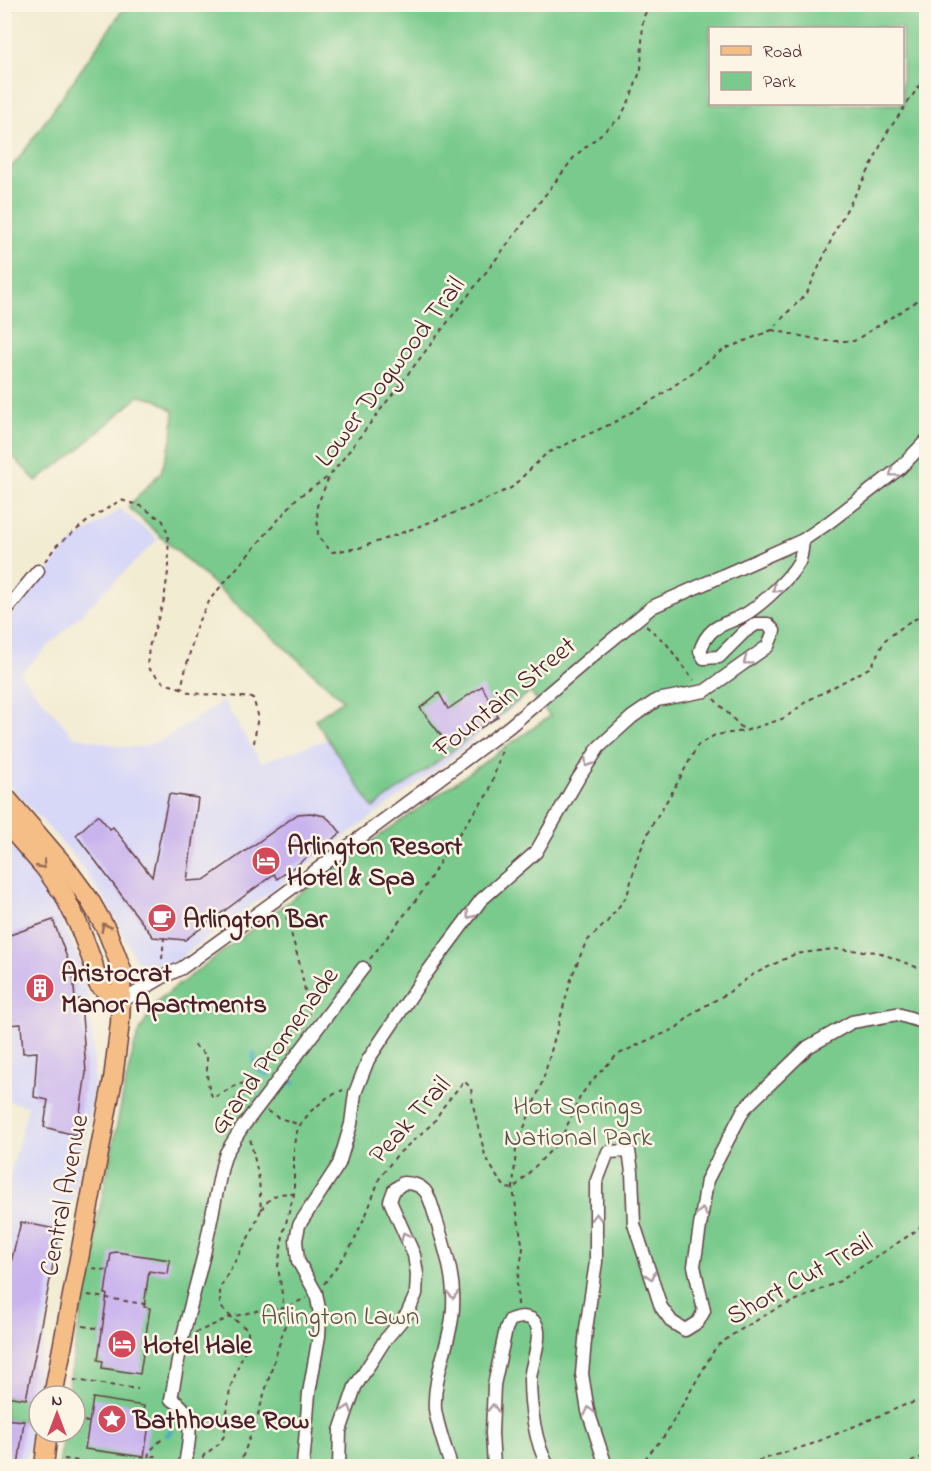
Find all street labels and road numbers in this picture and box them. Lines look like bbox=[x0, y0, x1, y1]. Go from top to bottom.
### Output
street label: Lower Dogwood Trail bbox=[306, 269, 476, 476]
street label: Fountain Street bbox=[425, 628, 586, 769]
street label: Grand Promenade bbox=[201, 958, 350, 1144]
street label: Peak Trail bbox=[361, 1068, 461, 1174]
street label: Central Avenue bbox=[31, 1110, 100, 1280]
street label: Short Cut Trail bbox=[720, 1224, 881, 1337]

